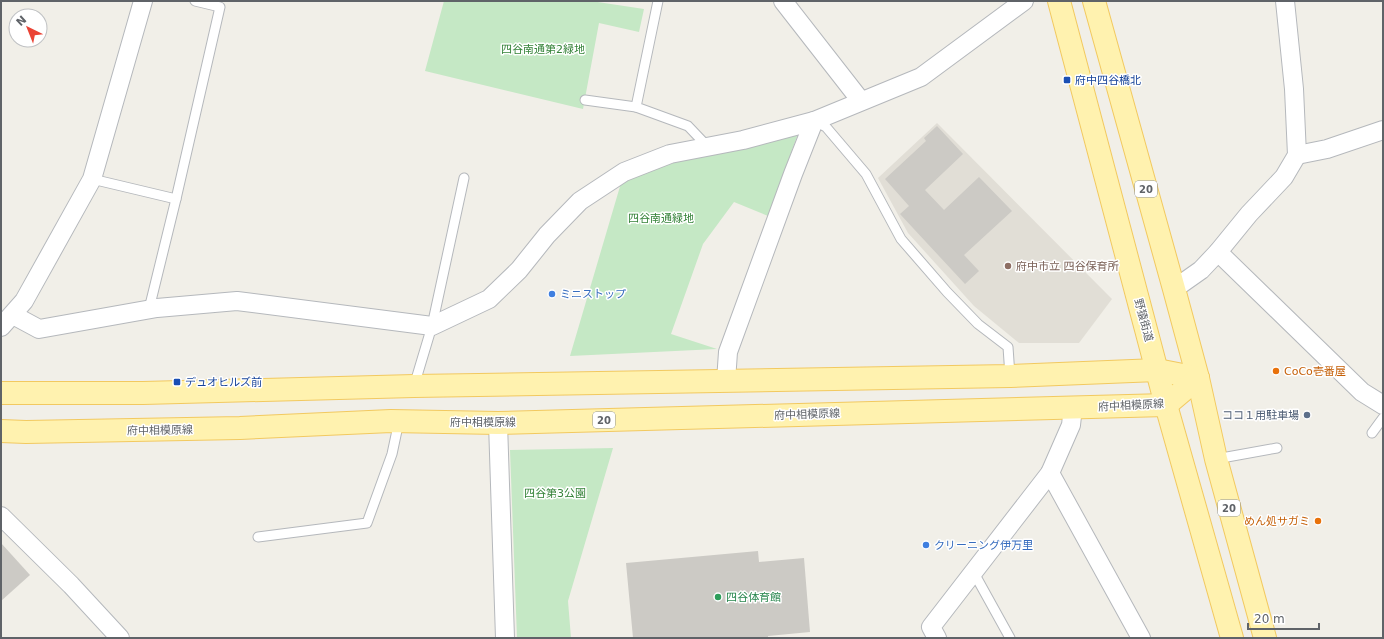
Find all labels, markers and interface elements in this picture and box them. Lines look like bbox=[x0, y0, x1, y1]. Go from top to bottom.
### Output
north arrow bbox=[8, 8, 48, 48]
text: N bbox=[14, 13, 29, 29]
park label: 四谷南通第2緑地 bbox=[501, 43, 585, 56]
place label: 府中四谷橋北 bbox=[1075, 74, 1141, 87]
marker: 府中四谷橋北 bbox=[1062, 75, 1072, 85]
road number: 20 bbox=[1135, 181, 1157, 197]
park label: 四谷南通緑地 bbox=[628, 212, 694, 225]
place label: 府中市立 四谷保育所 bbox=[1016, 260, 1119, 273]
marker: 府中市立 四谷保育所 bbox=[1003, 261, 1013, 271]
place label: ミニストップ bbox=[560, 288, 626, 301]
marker: ミニストップ bbox=[547, 289, 557, 299]
street label: 野猿街道 bbox=[1132, 297, 1155, 343]
place label: CoCo壱番屋 bbox=[1284, 365, 1346, 378]
marker: CoCo壱番屋 bbox=[1271, 366, 1281, 376]
place label: デュオヒルズ前 bbox=[185, 376, 262, 389]
marker: デュオヒルズ前 bbox=[172, 377, 182, 387]
street label: 府中相模原線 bbox=[1098, 397, 1164, 414]
street label: 府中相模原線 bbox=[774, 407, 840, 422]
place label: ココ１用駐車場 bbox=[1222, 409, 1299, 422]
marker: ココ１用駐車場 bbox=[1302, 410, 1312, 420]
road number: 20 bbox=[593, 412, 615, 428]
street label: 府中相模原線 bbox=[450, 416, 516, 429]
street label: 府中相模原線 bbox=[127, 423, 193, 438]
park label: 四谷第3公園 bbox=[524, 487, 586, 500]
road number: 20 bbox=[1218, 500, 1240, 516]
place label: めん処サガミ bbox=[1244, 515, 1310, 528]
marker: めん処サガミ bbox=[1313, 516, 1323, 526]
place label: クリーニング伊万里 bbox=[934, 539, 1033, 552]
marker: クリーニング伊万里 bbox=[921, 540, 931, 550]
place label: 四谷体育館 bbox=[726, 591, 781, 604]
marker: 四谷体育館 bbox=[713, 592, 723, 602]
scale bar bbox=[1248, 605, 1319, 631]
text: 20 m bbox=[1254, 612, 1285, 626]

